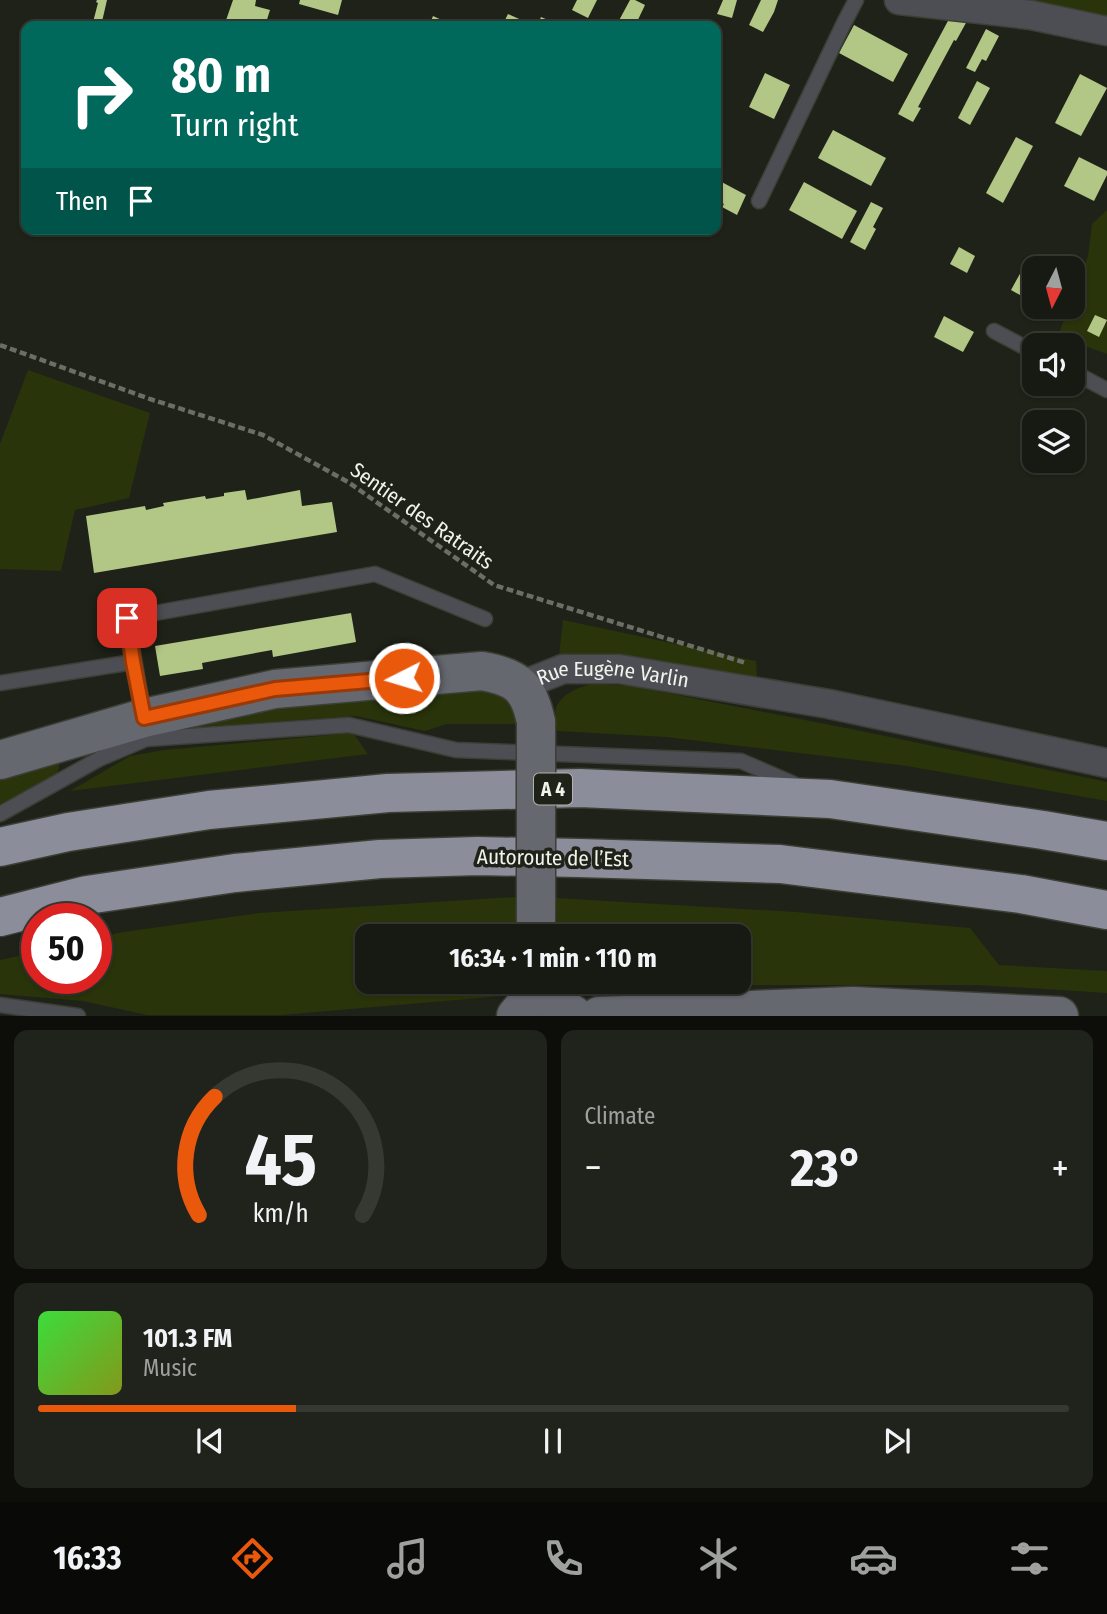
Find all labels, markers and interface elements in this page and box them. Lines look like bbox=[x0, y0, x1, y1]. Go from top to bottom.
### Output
text: 80 m bbox=[171, 46, 271, 105]
icon: right bbox=[56, 49, 147, 140]
text: Turn right bbox=[171, 106, 298, 144]
icon: arrive bbox=[122, 182, 160, 220]
text: Then bbox=[56, 186, 108, 217]
north arrow bbox=[1022, 256, 1085, 318]
map controls bbox=[1022, 256, 1085, 473]
button: sound bbox=[1022, 333, 1085, 396]
button: layers bbox=[1022, 410, 1085, 473]
street label: Sentier des Ratraits bbox=[345, 457, 499, 575]
pin bbox=[97, 588, 157, 648]
icon: arrive bbox=[108, 599, 146, 637]
position arrow bbox=[367, 641, 441, 715]
street label: Rue Eugène Varlin bbox=[533, 655, 691, 693]
road number: A 4 bbox=[534, 774, 572, 804]
street label: Autoroute de l’Est bbox=[477, 844, 629, 872]
speed limit sign: 50 bbox=[21, 903, 112, 994]
text: 16:34 · 1 min · 110 m bbox=[449, 943, 657, 974]
text: Climate bbox=[585, 1102, 655, 1130]
text: 45 bbox=[244, 1118, 316, 1205]
text: 23° bbox=[790, 1137, 863, 1200]
text: − bbox=[585, 1145, 602, 1191]
text: + bbox=[1052, 1145, 1069, 1191]
text: km/h bbox=[252, 1199, 308, 1229]
text: 101.3 FM bbox=[143, 1323, 232, 1354]
text: Music bbox=[143, 1354, 197, 1382]
icon: previous bbox=[191, 1422, 229, 1460]
icon: pause bbox=[534, 1422, 572, 1460]
icon: next bbox=[878, 1422, 916, 1460]
icon: directions bbox=[228, 1534, 277, 1583]
icon: music bbox=[383, 1534, 432, 1583]
icon: phone bbox=[539, 1534, 588, 1583]
icon: climate bbox=[694, 1534, 743, 1583]
icon: car bbox=[849, 1534, 898, 1583]
icon: filters bbox=[1005, 1534, 1054, 1583]
text: 16:33 bbox=[53, 1539, 122, 1577]

